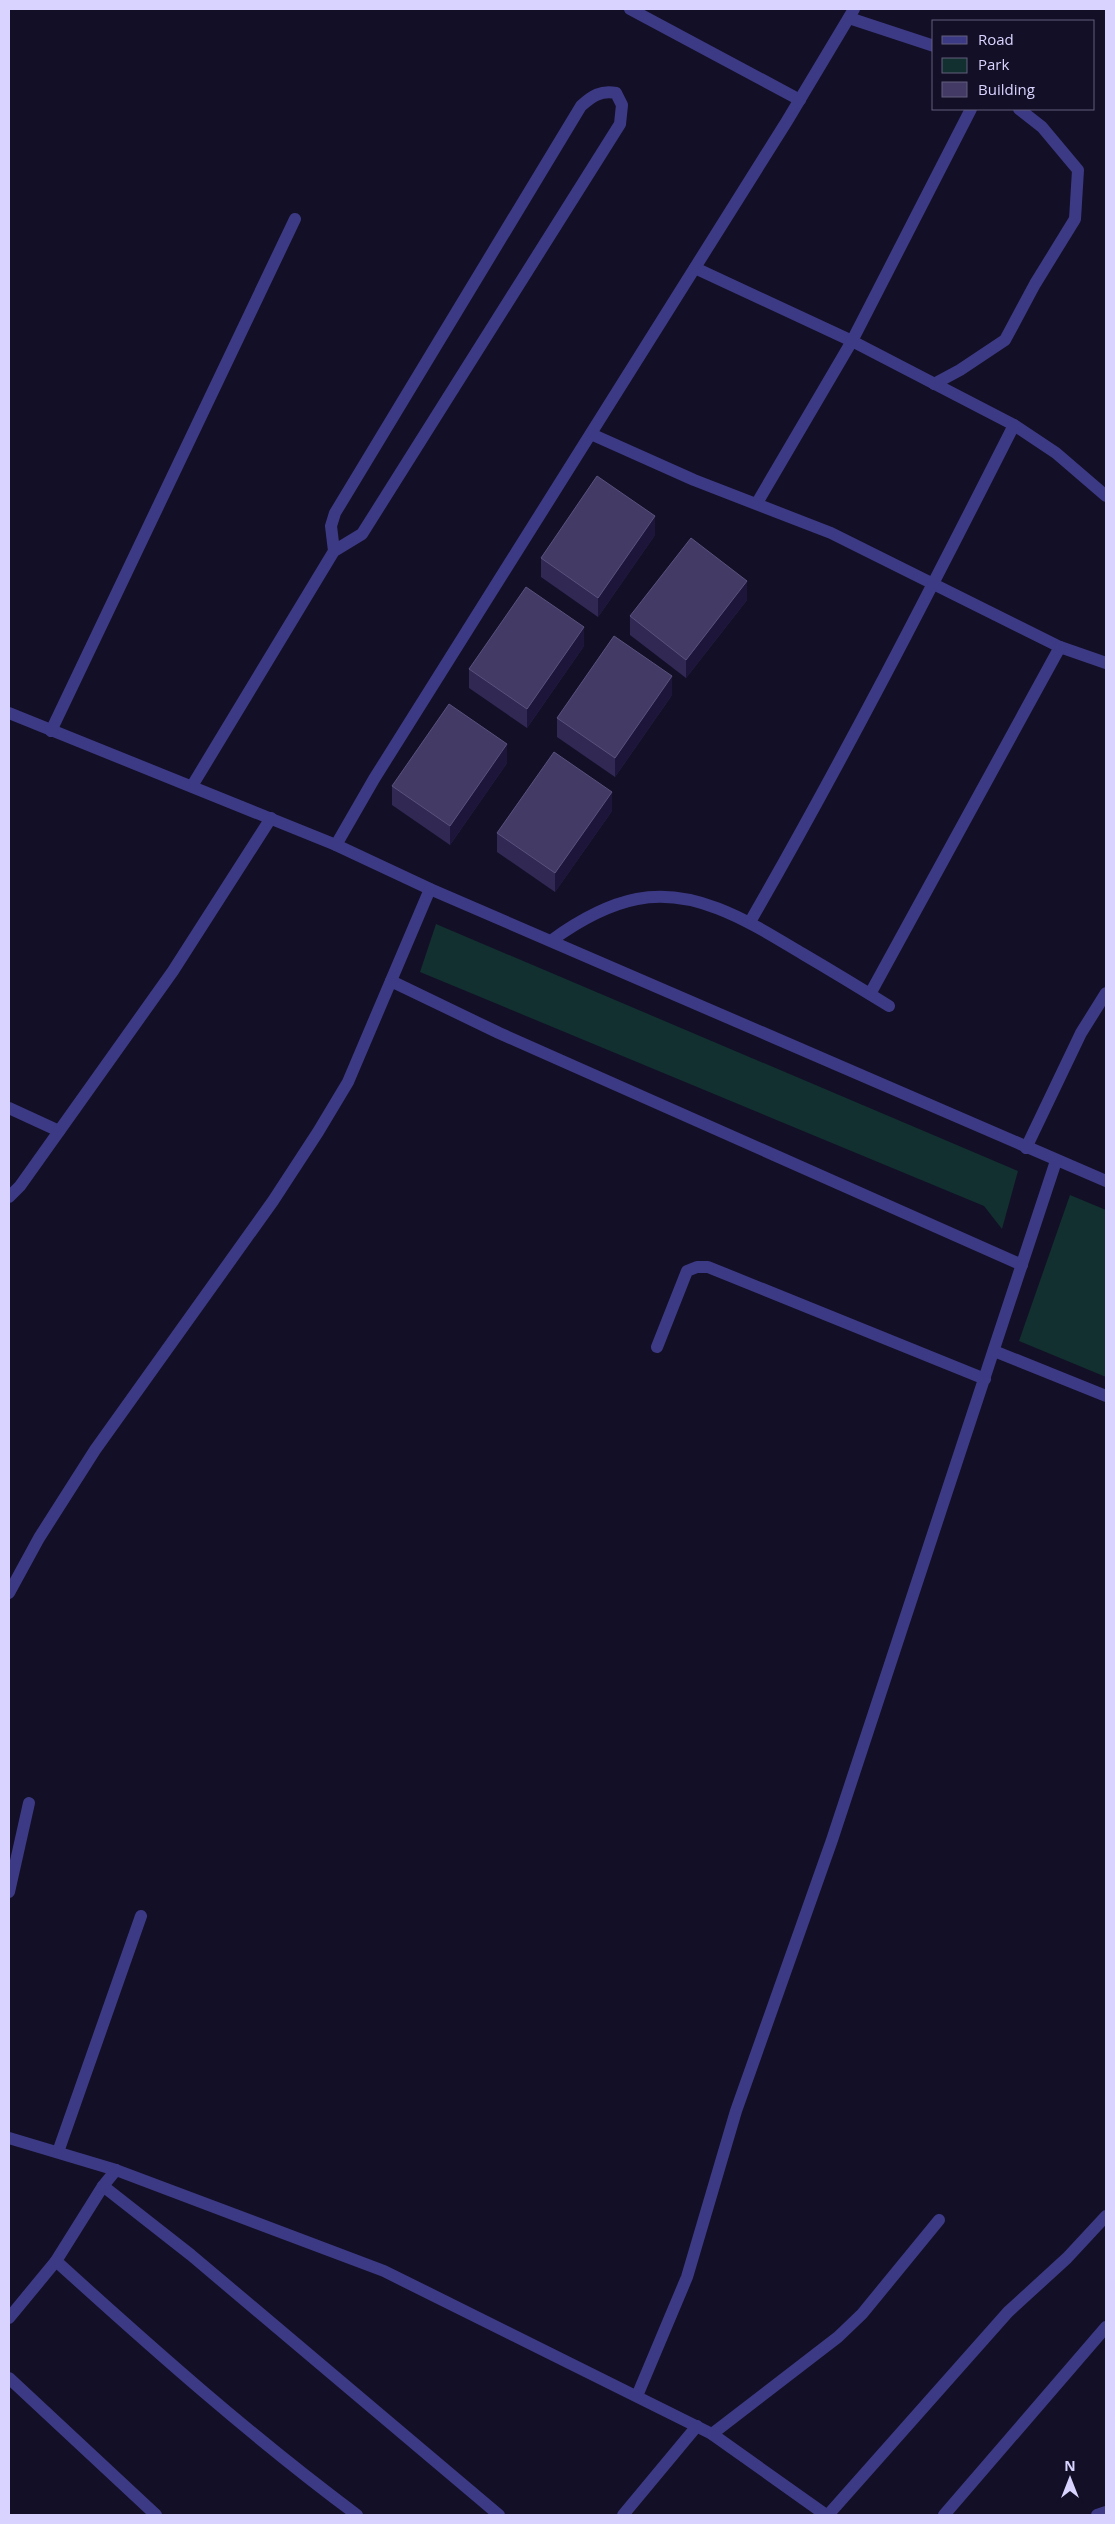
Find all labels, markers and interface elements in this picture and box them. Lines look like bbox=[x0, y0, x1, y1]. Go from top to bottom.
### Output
legend bbox=[932, 20, 1095, 110]
text: Road bbox=[978, 29, 1014, 49]
text: Park bbox=[978, 54, 1009, 74]
text: Building bbox=[978, 79, 1035, 99]
north arrow bbox=[1045, 2454, 1095, 2504]
text: N bbox=[1064, 2456, 1076, 2475]

